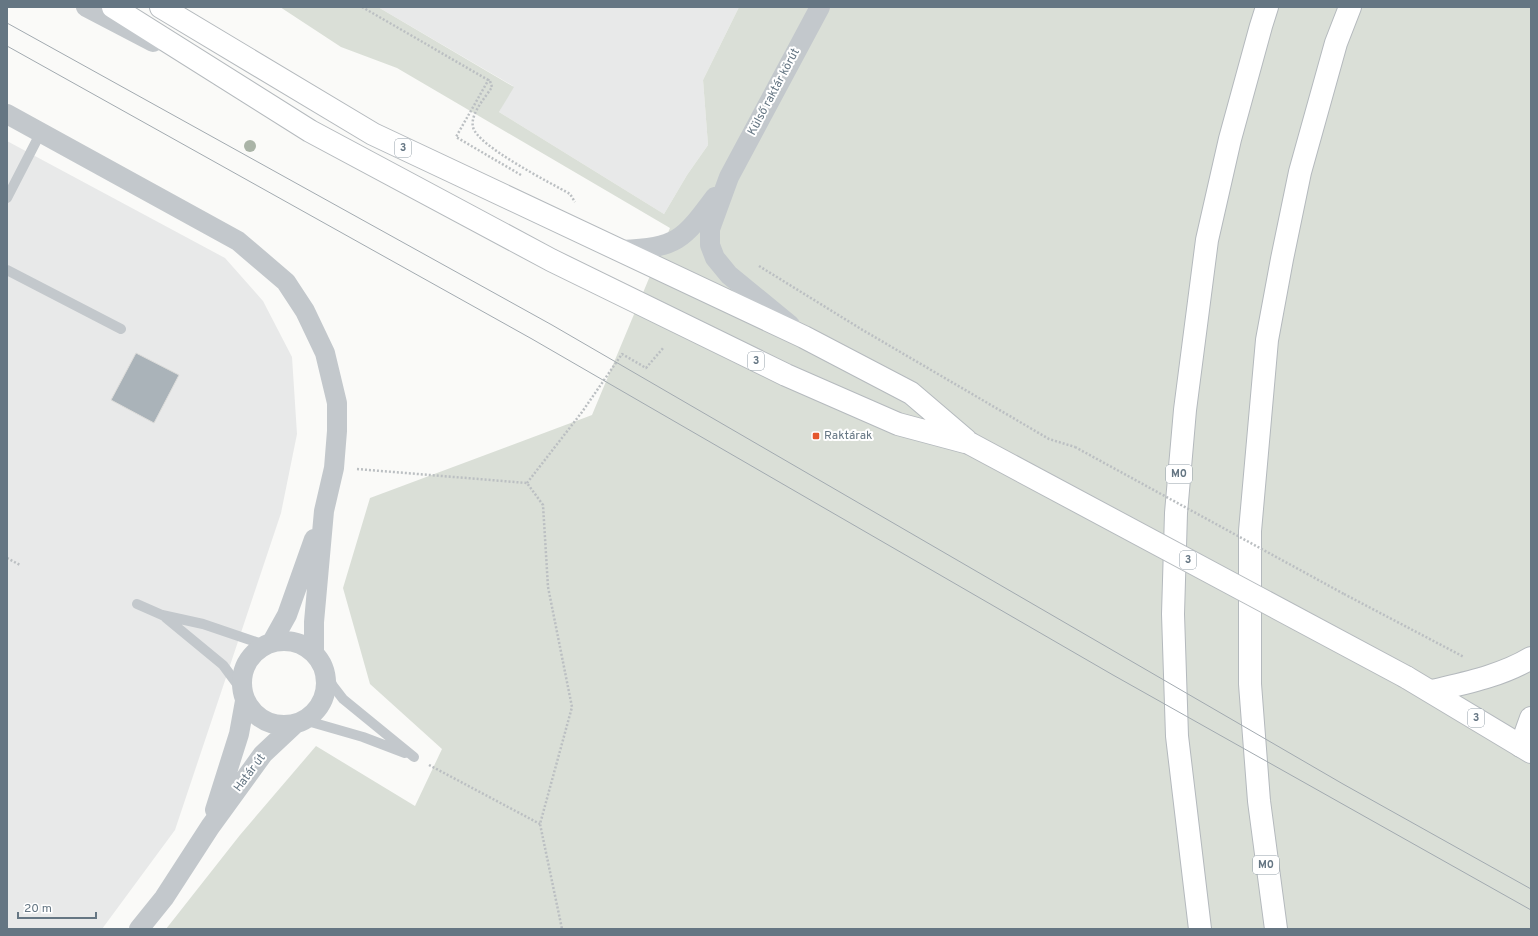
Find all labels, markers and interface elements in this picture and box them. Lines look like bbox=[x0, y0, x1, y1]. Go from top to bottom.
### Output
street label: Külső raktár körút bbox=[744, 46, 804, 138]
road number: 3 bbox=[395, 139, 411, 157]
road number: 3 bbox=[748, 352, 764, 370]
place label: Raktárak bbox=[824, 428, 872, 444]
marker: Raktárak bbox=[811, 431, 821, 441]
road number: M0 bbox=[1166, 465, 1192, 483]
road number: 3 bbox=[1180, 551, 1196, 569]
road number: 3 bbox=[1468, 709, 1484, 727]
street label: Határ út bbox=[230, 751, 270, 795]
road number: M0 bbox=[1253, 856, 1279, 874]
scale bar bbox=[18, 894, 96, 920]
text: 20 m bbox=[24, 901, 52, 917]

